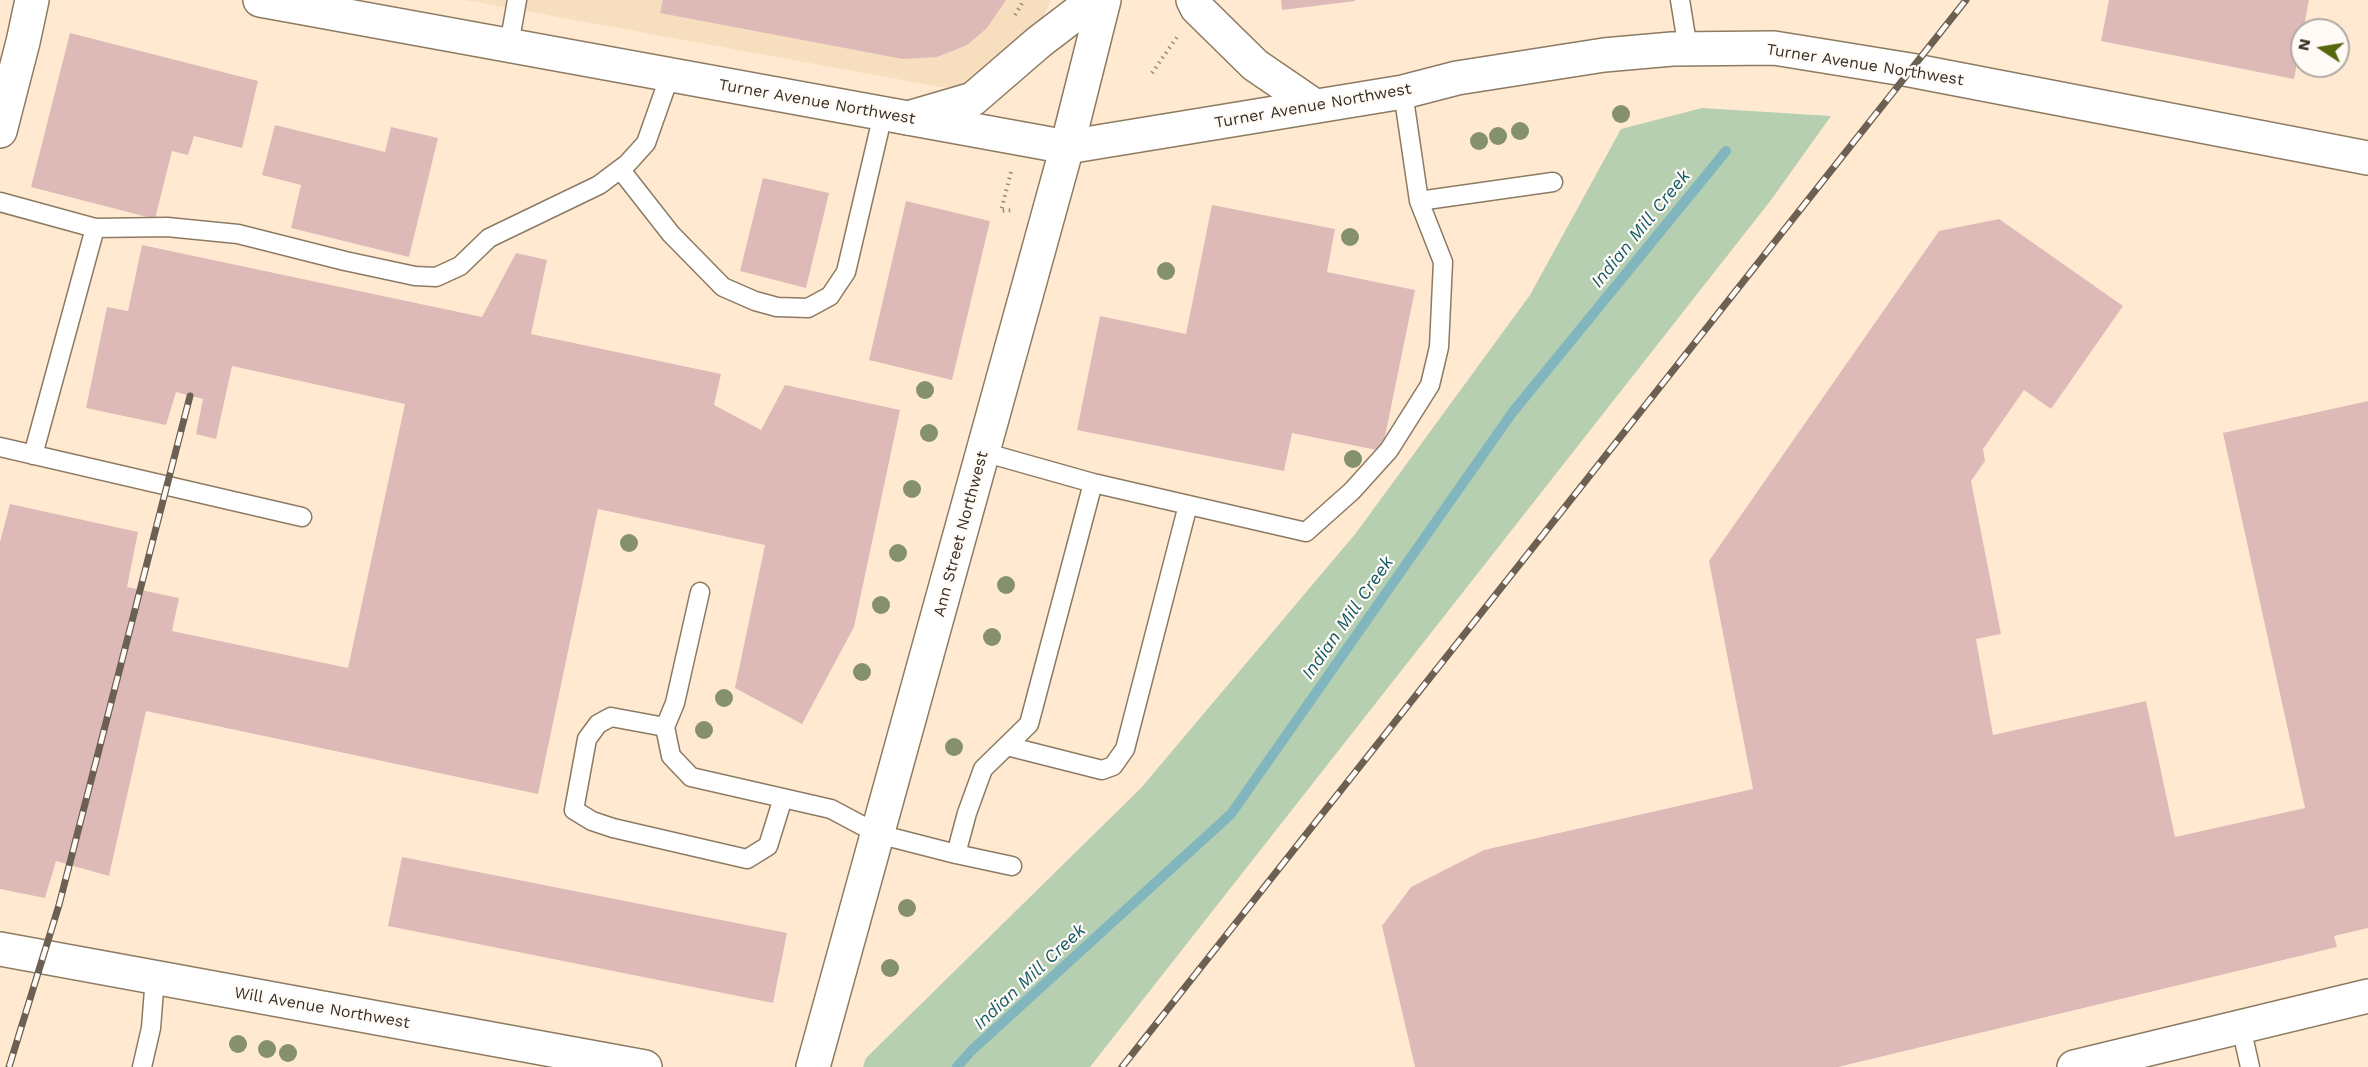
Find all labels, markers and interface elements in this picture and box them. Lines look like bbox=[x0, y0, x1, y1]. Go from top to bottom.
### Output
north arrow bbox=[2290, 18, 2350, 78]
text: N bbox=[2293, 37, 2314, 52]
street label: Turner Avenue Northwest bbox=[1765, 40, 1965, 90]
street label: Turner Avenue Northwest bbox=[717, 75, 917, 129]
street label: Turner Avenue Northwest bbox=[1213, 79, 1413, 133]
water label: Indian Mill Creek bbox=[1587, 166, 1695, 292]
street label: Ann Street Northwest bbox=[930, 449, 992, 619]
water label: Indian Mill Creek bbox=[1297, 552, 1399, 684]
water label: Indian Mill Creek bbox=[969, 920, 1091, 1034]
street label: Will Avenue Northwest bbox=[233, 983, 411, 1033]

